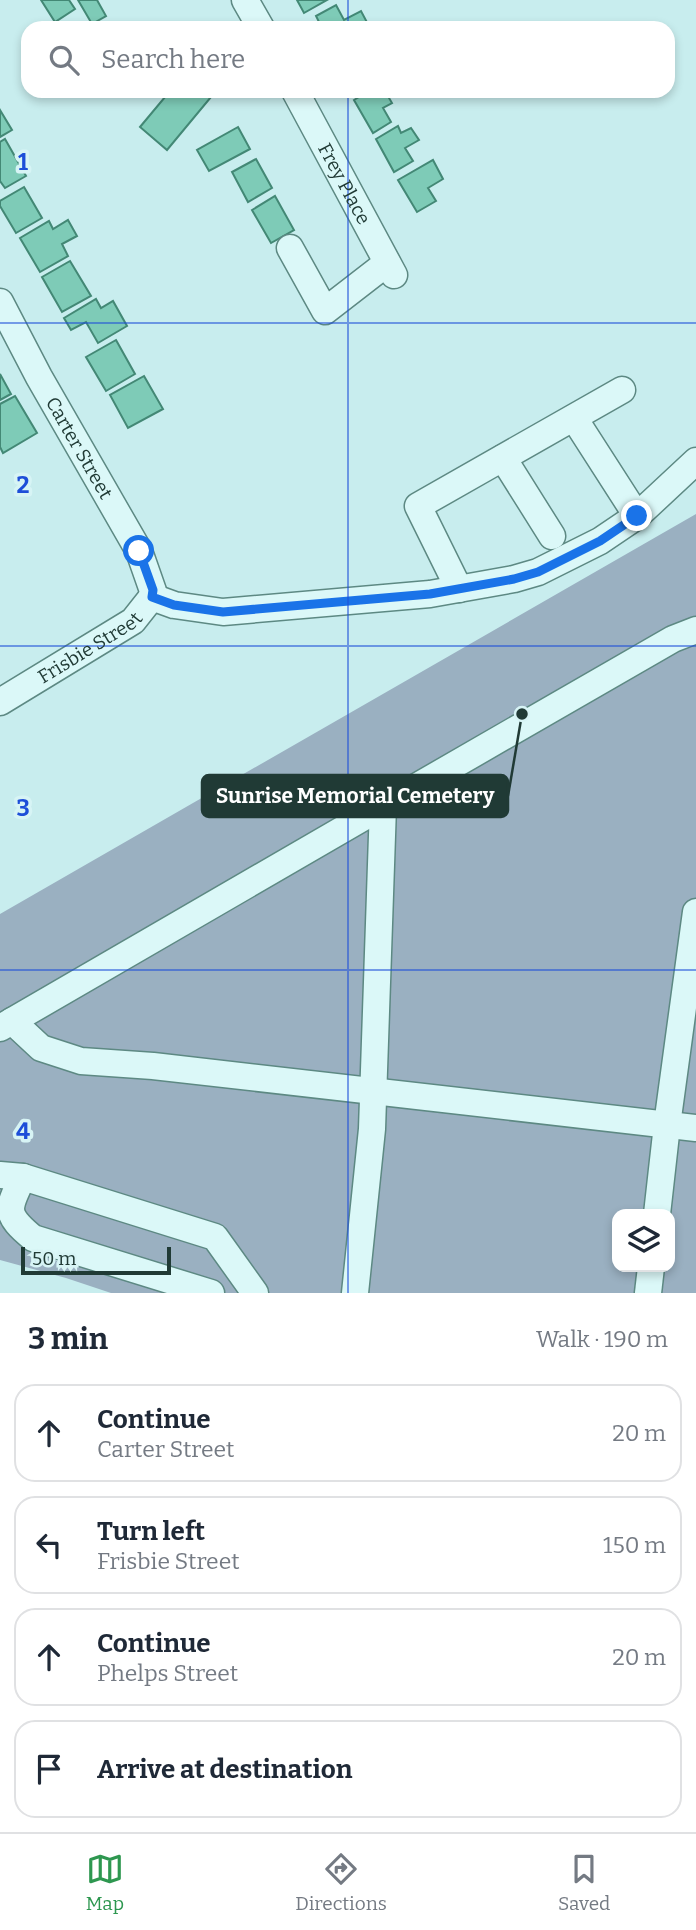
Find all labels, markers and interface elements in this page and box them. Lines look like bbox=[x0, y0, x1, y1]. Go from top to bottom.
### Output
search box bbox=[21, 21, 675, 98]
icon: search bbox=[45, 41, 83, 79]
text: Search here bbox=[101, 44, 245, 75]
street label: Frey Place bbox=[314, 139, 376, 228]
text: 1 bbox=[18, 148, 28, 176]
street label: Carter Street bbox=[41, 393, 118, 503]
text: 2 bbox=[17, 471, 30, 499]
route end bbox=[621, 500, 652, 531]
route start bbox=[123, 535, 154, 566]
street label: Frisbie Street bbox=[33, 607, 147, 688]
callout: Sunrise Memorial Cemetery bbox=[202, 775, 508, 817]
text: Sunrise Memorial Cemetery bbox=[216, 783, 495, 809]
text: 3 bbox=[16, 794, 30, 822]
text: 4 bbox=[16, 1117, 30, 1145]
map controls bbox=[612, 1209, 675, 1272]
button: layers bbox=[612, 1209, 675, 1272]
scale bar bbox=[21, 1244, 172, 1276]
text: 50 m bbox=[32, 1247, 76, 1270]
text: 3 min bbox=[28, 1321, 108, 1357]
text: Walk · 190 m bbox=[536, 1325, 668, 1353]
text: Continue bbox=[97, 1404, 211, 1435]
icon: ahead bbox=[30, 1414, 68, 1452]
text: 20 m bbox=[612, 1419, 666, 1447]
text: Carter Street bbox=[97, 1435, 234, 1463]
text: Turn left bbox=[97, 1516, 205, 1547]
icon: left bbox=[30, 1526, 68, 1564]
text: 150 m bbox=[603, 1531, 666, 1559]
text: Frisbie Street bbox=[97, 1547, 240, 1575]
text: Continue bbox=[97, 1628, 211, 1659]
icon: ahead bbox=[30, 1638, 68, 1676]
text: 20 m bbox=[612, 1643, 666, 1671]
text: Phelps Street bbox=[97, 1659, 238, 1687]
icon: arrive bbox=[30, 1750, 68, 1788]
text: Arrive at destination bbox=[97, 1754, 352, 1785]
tab: Map bbox=[86, 1850, 124, 1915]
tab: Directions bbox=[295, 1850, 387, 1915]
tab: Saved bbox=[558, 1850, 610, 1915]

